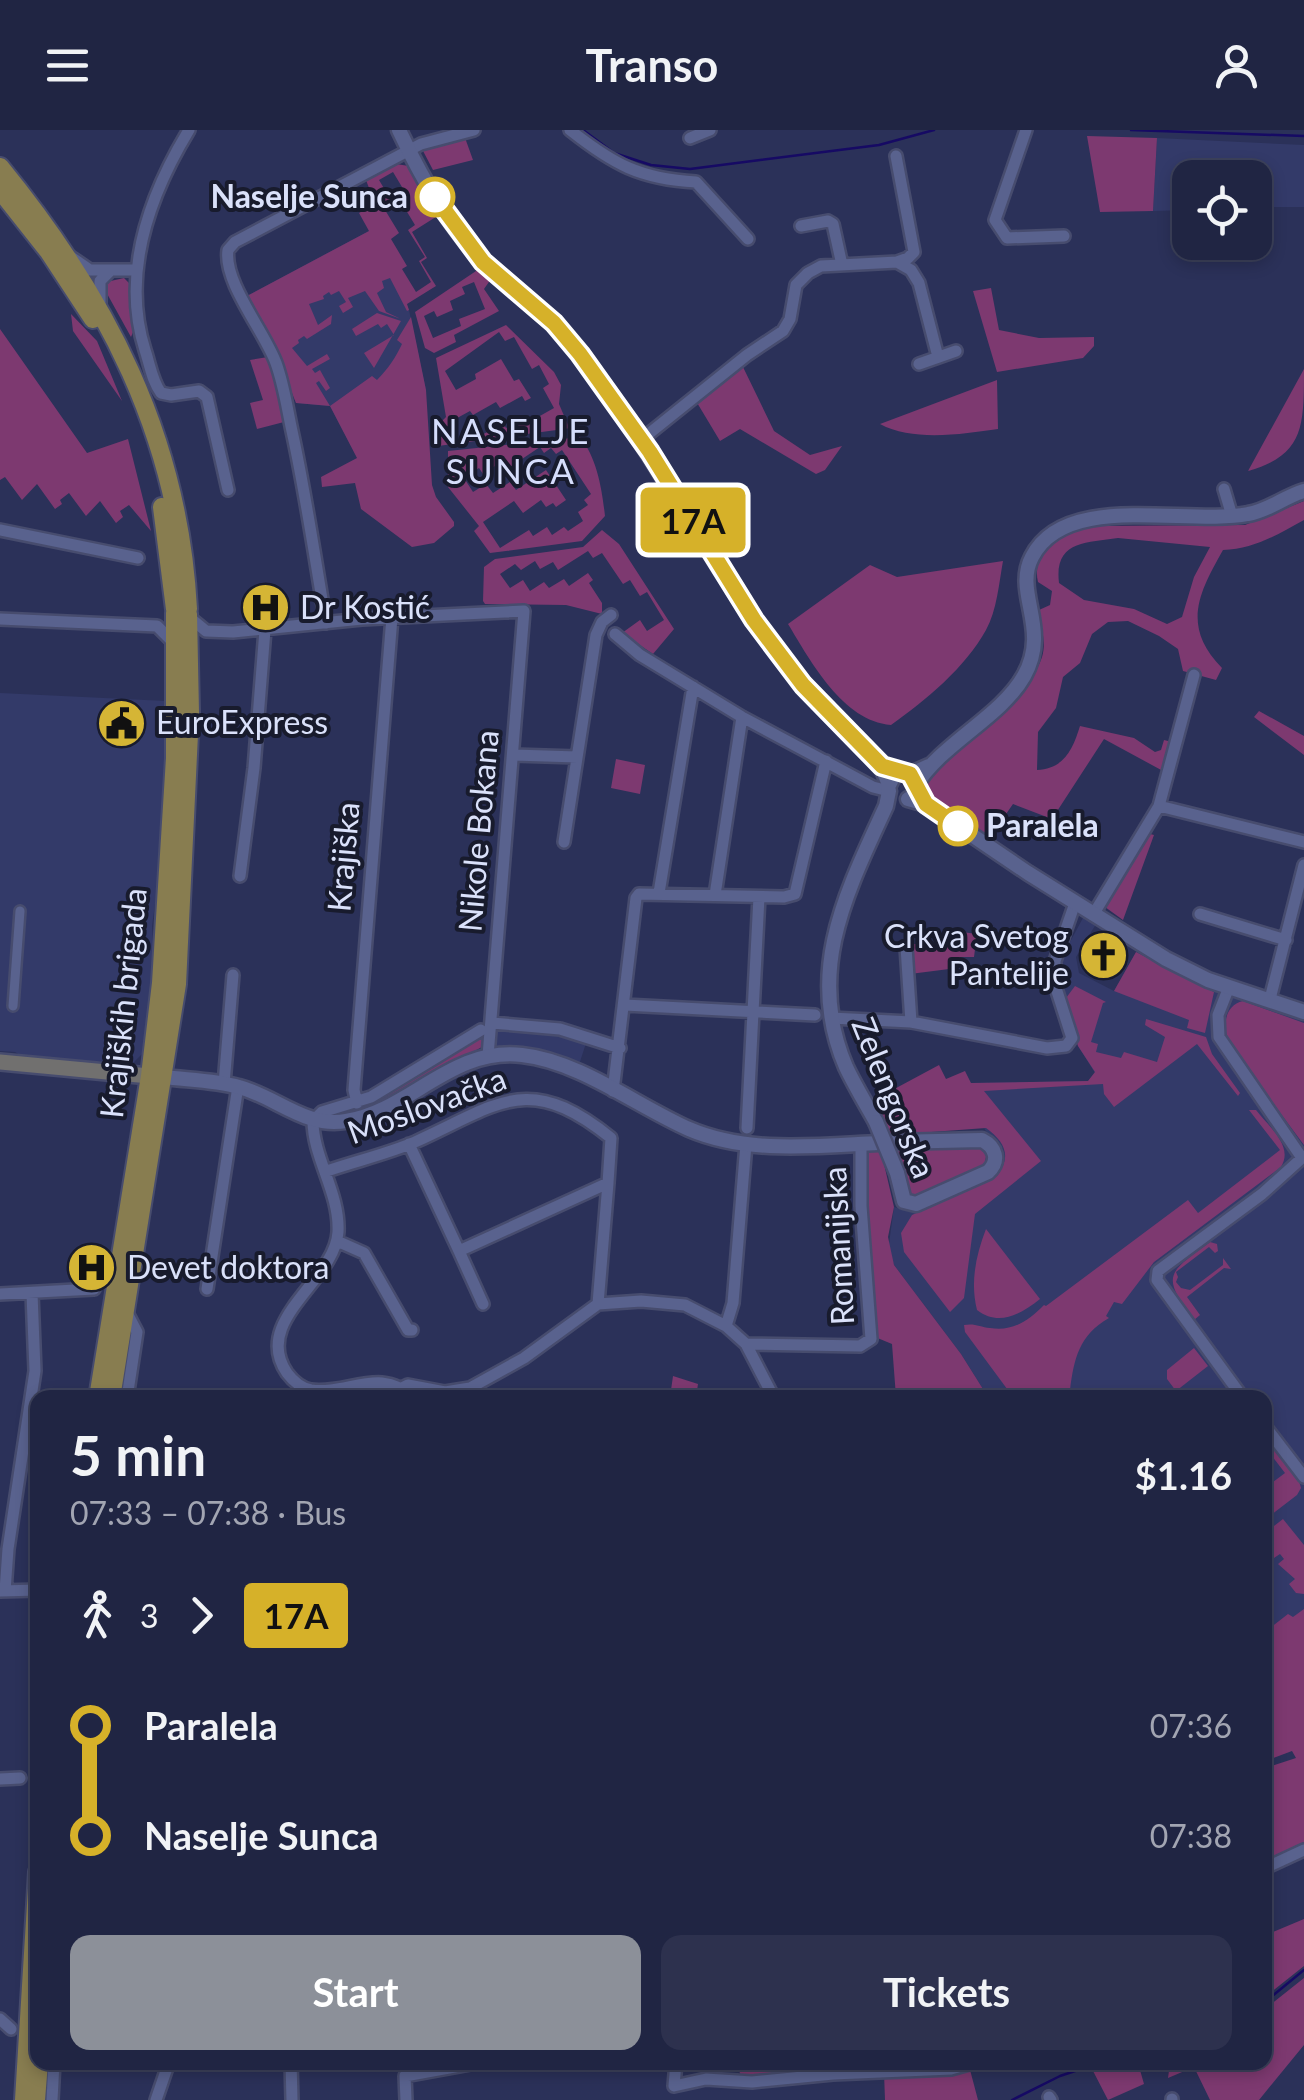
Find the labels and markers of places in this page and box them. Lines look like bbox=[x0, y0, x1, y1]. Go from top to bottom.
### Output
place label: Naselje Sunca bbox=[210, 176, 408, 215]
marker: Naselje Sunca bbox=[416, 178, 454, 216]
hospital icon: Dr Kostić bbox=[239, 582, 291, 634]
place label: Dr Kostić bbox=[300, 587, 430, 626]
public building icon: EuroExpress bbox=[95, 697, 147, 749]
place label: EuroExpress bbox=[156, 702, 328, 741]
place label: Paralela bbox=[986, 805, 1099, 844]
marker: Paralela bbox=[939, 807, 977, 845]
place label: Crkva Svetog Pantelije bbox=[884, 916, 1069, 992]
church icon: Crkva Svetog Pantelije bbox=[1078, 929, 1130, 981]
hospital icon: Devet doktora bbox=[66, 1242, 118, 1294]
place label: Devet doktora bbox=[127, 1247, 329, 1286]

